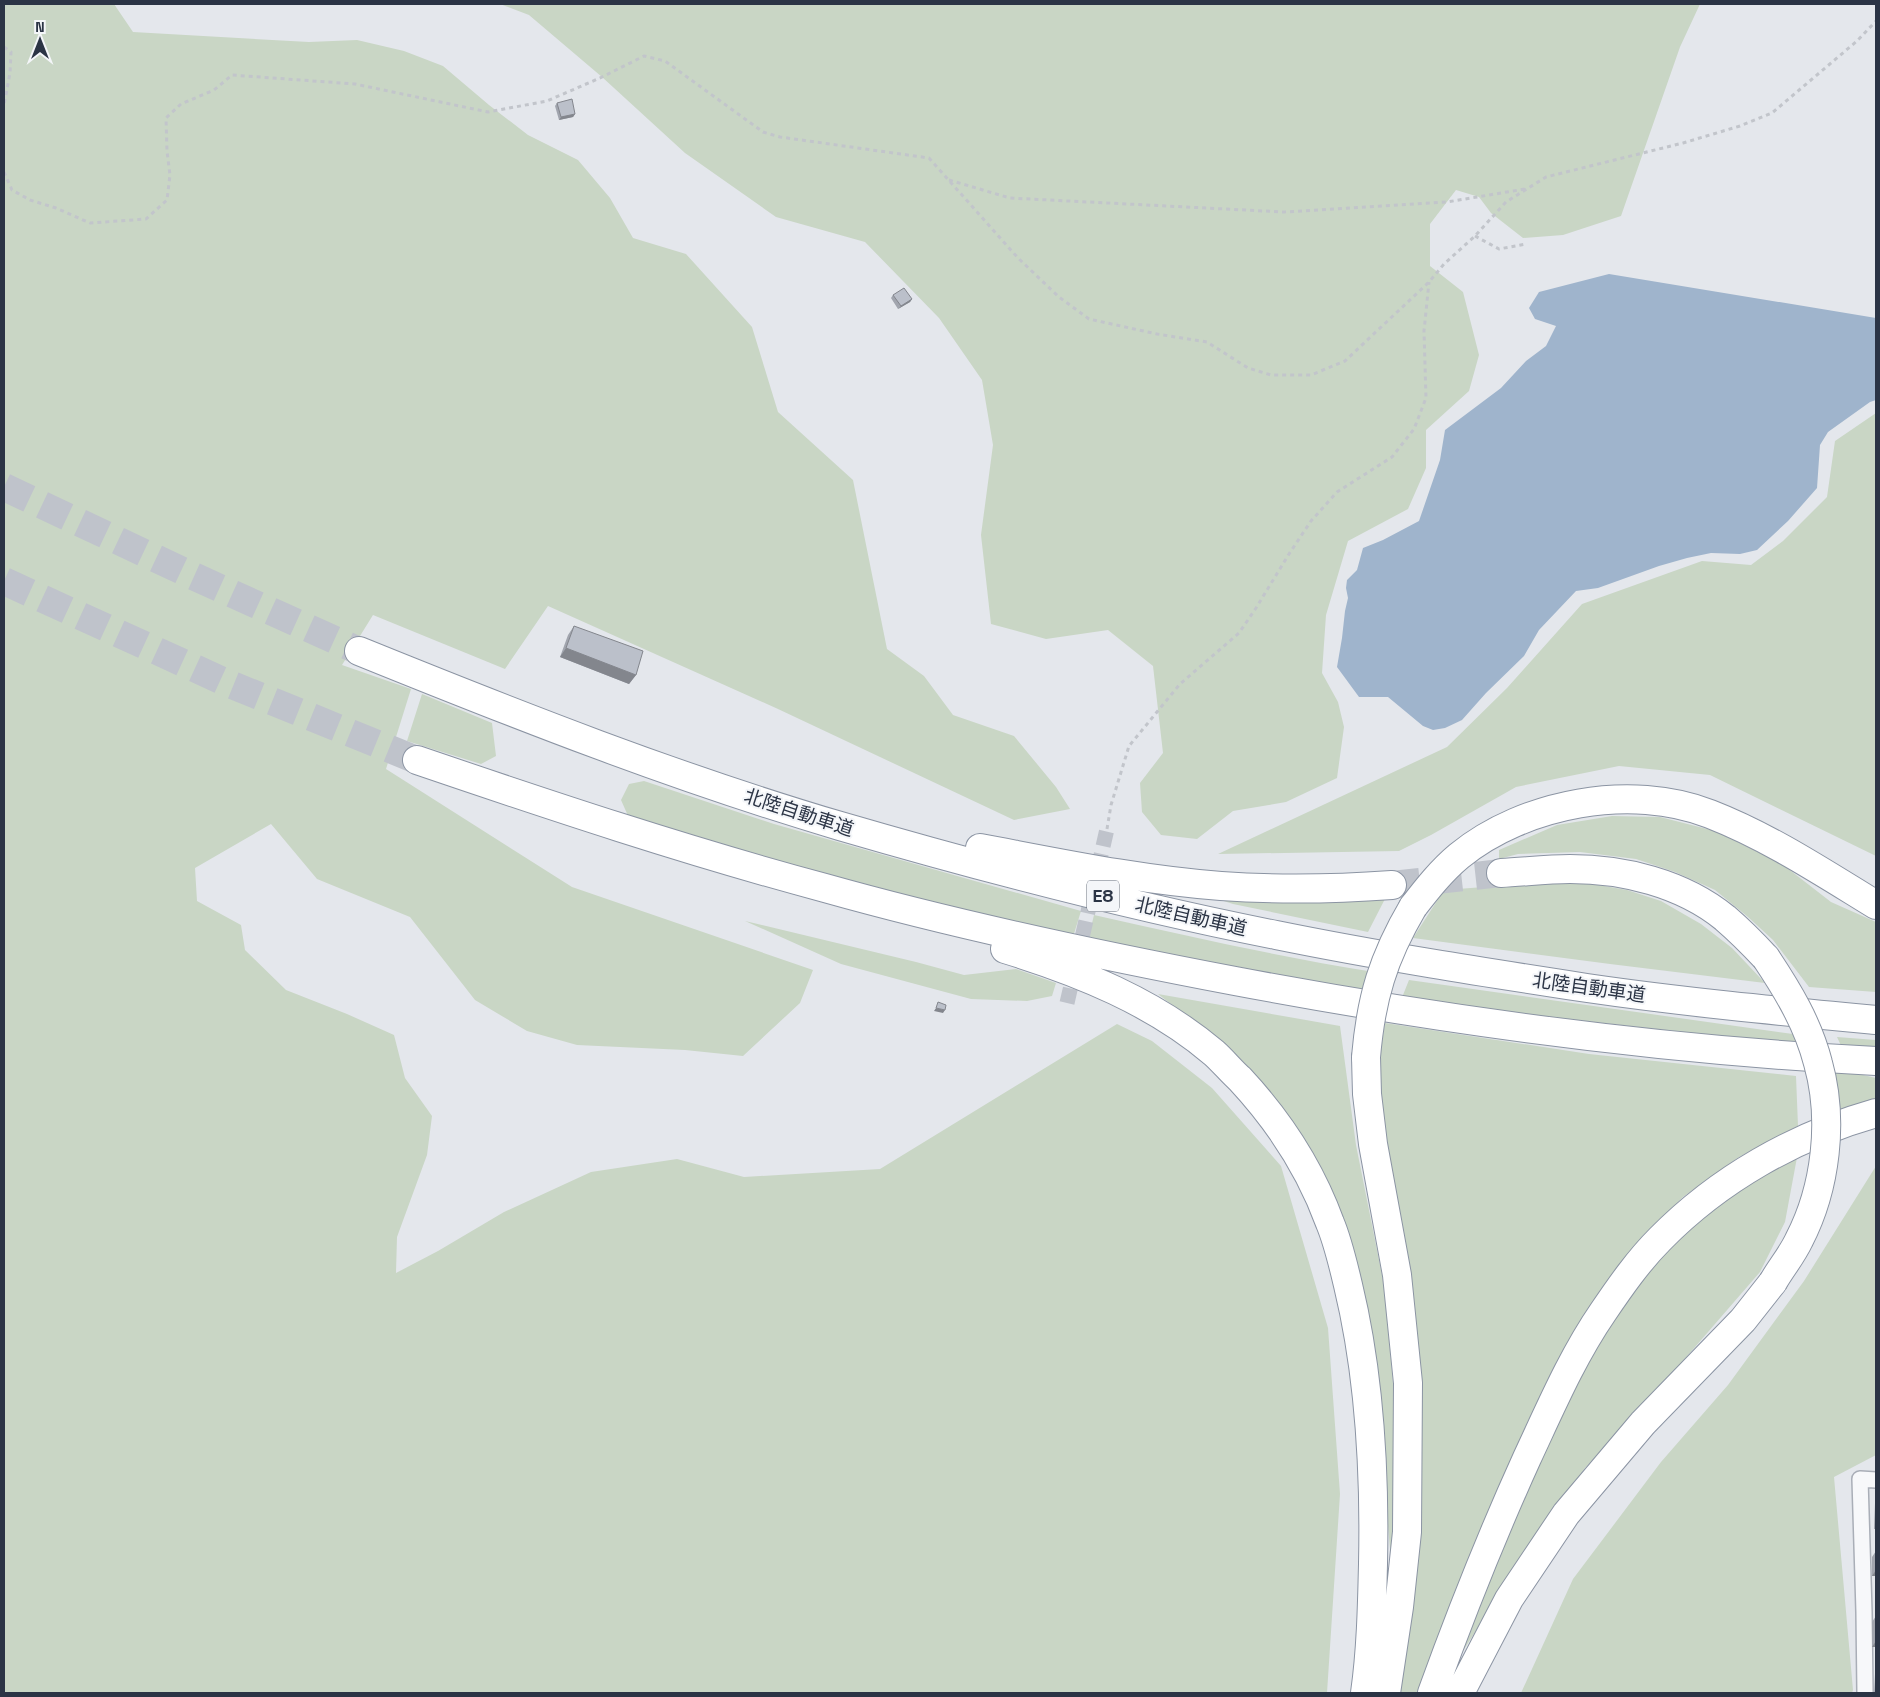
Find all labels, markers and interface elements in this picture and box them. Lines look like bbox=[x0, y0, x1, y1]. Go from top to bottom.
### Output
north arrow bbox=[15, 15, 65, 65]
text: N bbox=[35, 18, 45, 36]
street label: 北陸自動車道 bbox=[741, 783, 857, 842]
road number: E8 bbox=[1087, 880, 1119, 911]
street label: 北陸自動車道 bbox=[1133, 891, 1249, 941]
street label: 北陸自動車道 bbox=[1531, 967, 1647, 1008]

